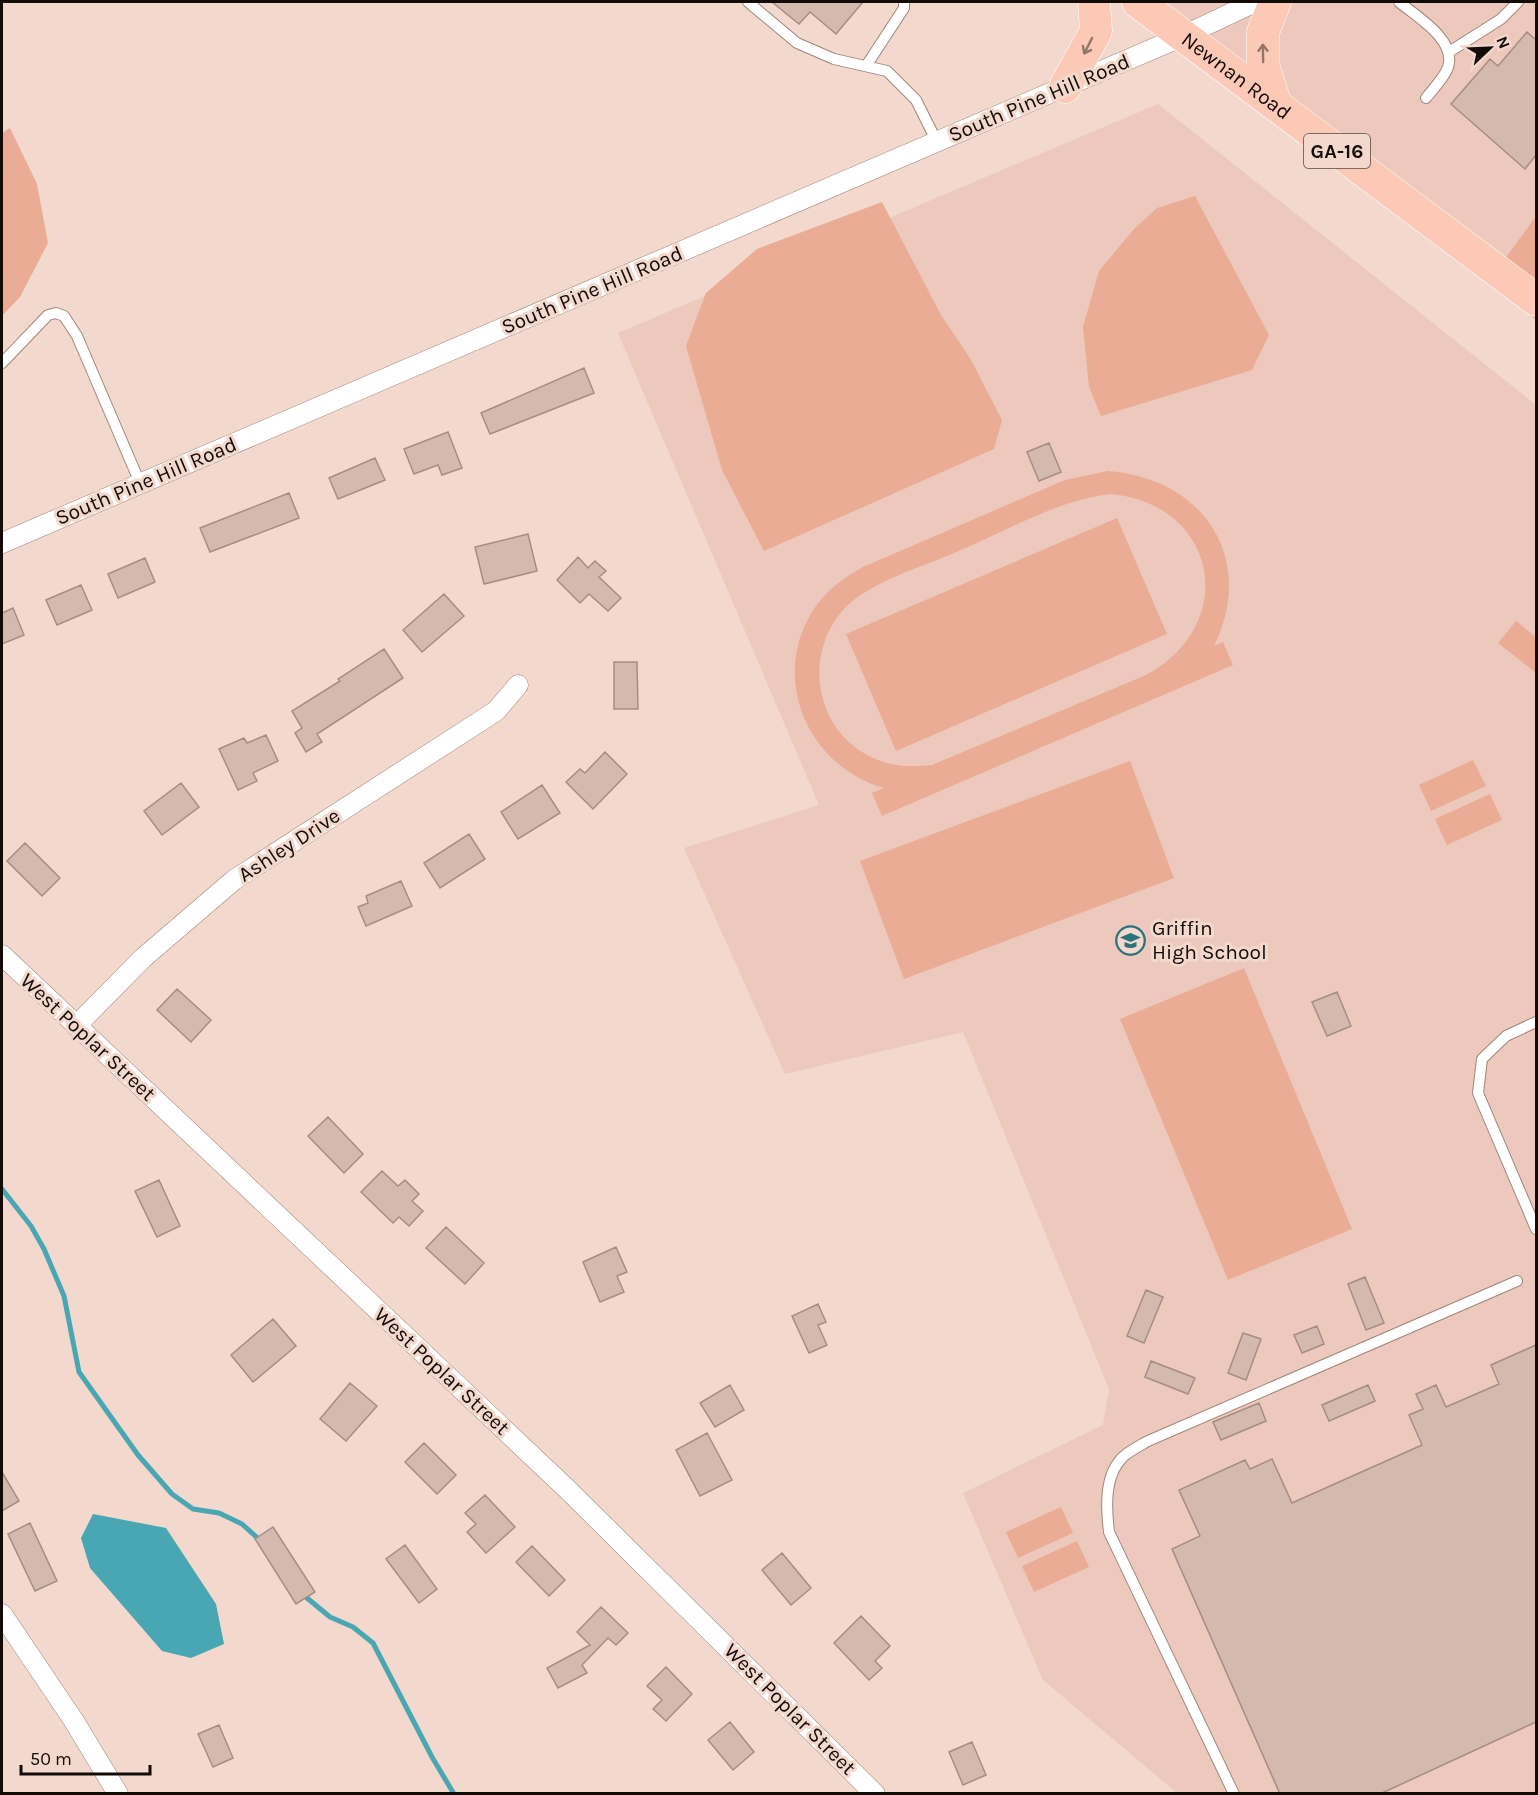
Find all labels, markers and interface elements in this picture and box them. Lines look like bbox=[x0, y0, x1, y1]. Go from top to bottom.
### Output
north arrow bbox=[1460, 18, 1520, 78]
street label: Newnan Road bbox=[1177, 27, 1296, 124]
text: N bbox=[1492, 33, 1514, 51]
one-way arrow bbox=[1082, 37, 1094, 54]
one-way arrow bbox=[1257, 44, 1269, 64]
street label: South Pine Hill Road bbox=[945, 49, 1133, 147]
road number: GA-16 bbox=[1304, 134, 1370, 168]
street label: South Pine Hill Road bbox=[498, 241, 686, 339]
street label: South Pine Hill Road bbox=[52, 432, 240, 530]
street label: Ashley Drive bbox=[234, 803, 344, 887]
place label: Griffin High School bbox=[1152, 916, 1267, 964]
school or university icon: Griffin High School bbox=[1115, 924, 1147, 956]
street label: West Poplar Street bbox=[16, 968, 161, 1106]
street label: West Poplar Street bbox=[370, 1302, 515, 1440]
street label: West Poplar Street bbox=[719, 1638, 861, 1780]
scale bar bbox=[21, 1738, 150, 1776]
text: 50 m bbox=[30, 1748, 72, 1770]

